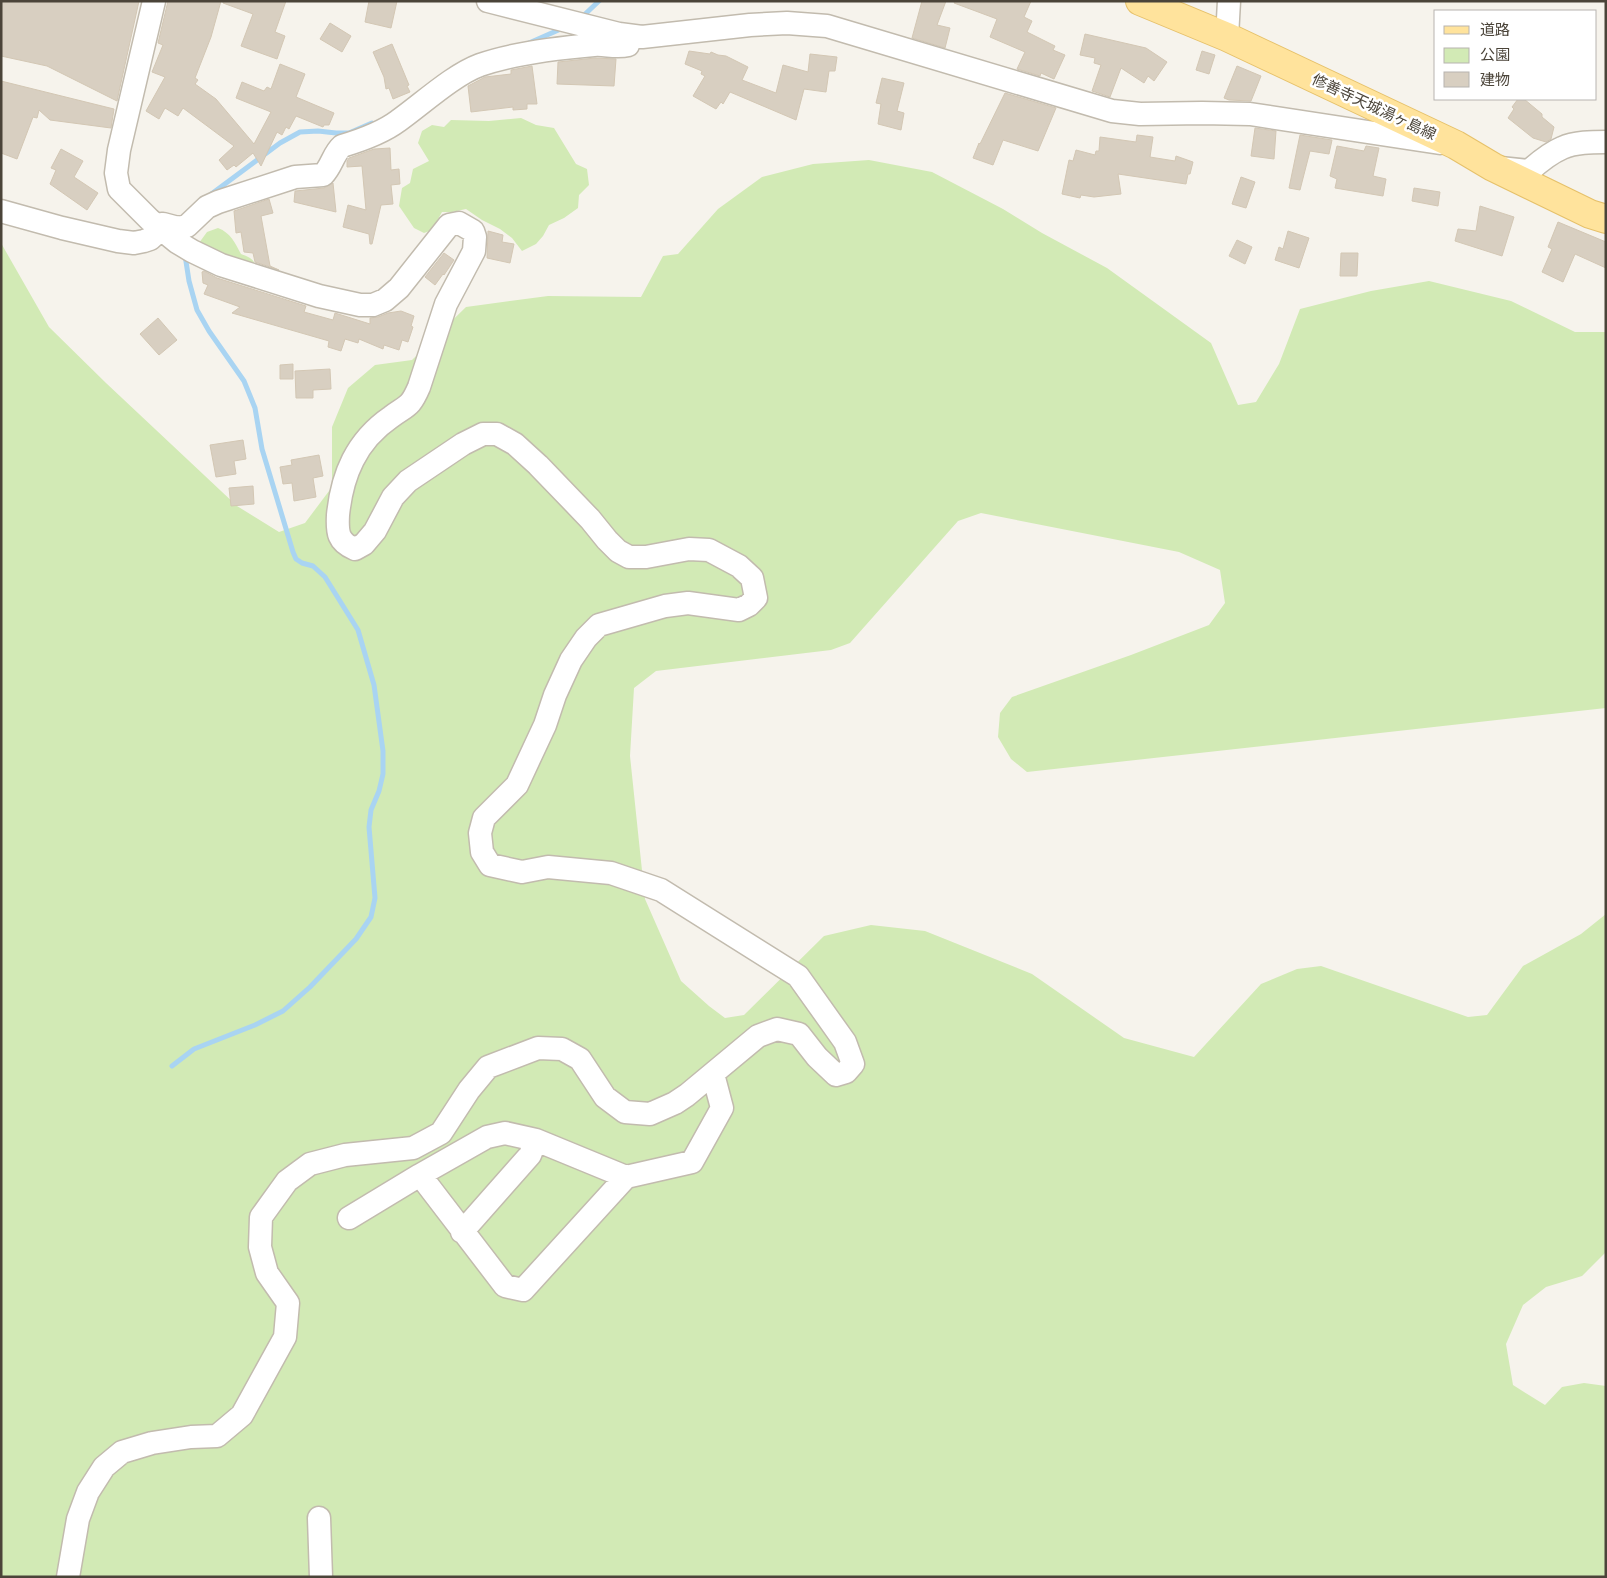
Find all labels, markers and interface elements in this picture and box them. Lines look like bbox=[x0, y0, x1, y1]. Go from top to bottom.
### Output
legend bbox=[1434, 10, 1597, 100]
text: 道路 bbox=[1480, 21, 1510, 39]
text: 公園 bbox=[1480, 46, 1510, 64]
street label: 修善寺天城湯ヶ島線 bbox=[1309, 70, 1439, 144]
text: 建物 bbox=[1480, 71, 1510, 89]

